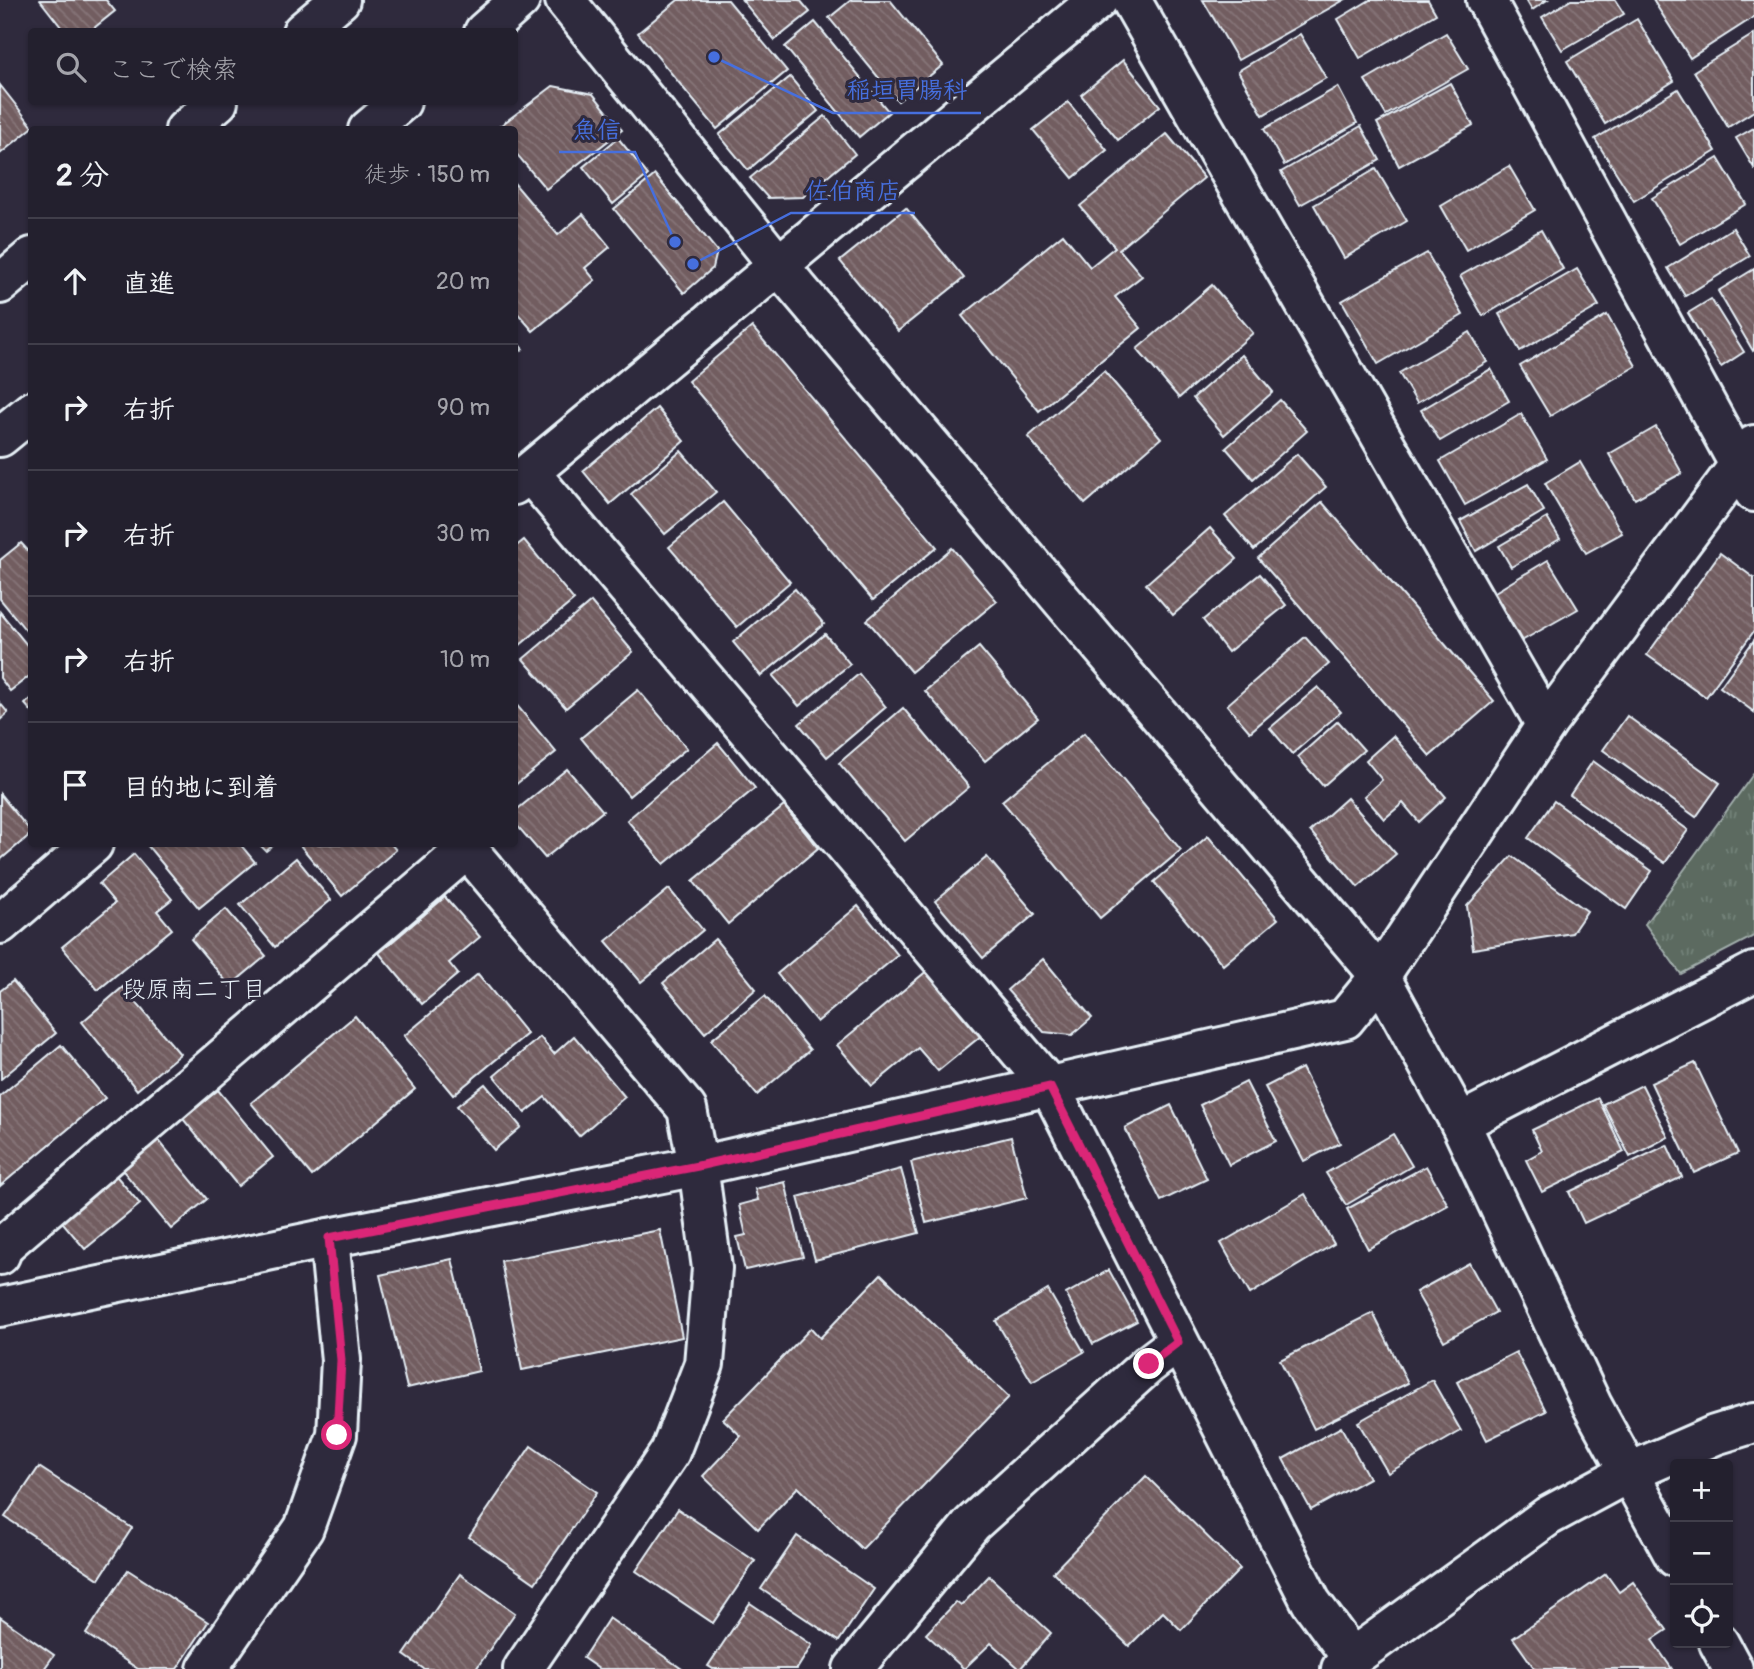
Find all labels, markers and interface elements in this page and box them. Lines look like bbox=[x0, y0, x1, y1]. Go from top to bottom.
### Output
search box bbox=[28, 28, 518, 105]
icon: search bbox=[52, 48, 90, 86]
text: ここで検索 bbox=[108, 54, 238, 86]
callout: 稲垣胃腸科 bbox=[833, 68, 981, 113]
text: 稲垣胃腸科 bbox=[847, 76, 967, 105]
callout: 魚信 bbox=[559, 107, 635, 152]
text: 魚信 bbox=[573, 116, 621, 145]
text: 2 分 bbox=[56, 157, 109, 194]
text: 徒歩 · 150 m bbox=[364, 160, 490, 189]
callout: 佐伯商店 bbox=[791, 168, 915, 213]
text: 佐伯商店 bbox=[805, 177, 901, 206]
icon: ahead bbox=[56, 262, 94, 300]
text: 20 m bbox=[436, 267, 490, 296]
text: 直進 bbox=[123, 268, 175, 300]
icon: right bbox=[56, 388, 94, 426]
text: 90 m bbox=[437, 393, 490, 422]
text: 右折 bbox=[123, 394, 175, 426]
icon: right bbox=[56, 514, 94, 552]
text: 30 m bbox=[436, 519, 490, 548]
text: 右折 bbox=[123, 520, 175, 552]
icon: right bbox=[56, 640, 94, 678]
text: 10 m bbox=[440, 645, 490, 674]
text: 右折 bbox=[123, 646, 175, 678]
icon: arrive bbox=[56, 766, 94, 804]
text: 目的地に到着 bbox=[123, 772, 279, 804]
district label: 段原南二丁目 bbox=[122, 975, 266, 1004]
route end bbox=[1133, 1348, 1164, 1379]
route start bbox=[321, 1419, 352, 1450]
map controls bbox=[1670, 1459, 1733, 1648]
button: + bbox=[1670, 1459, 1733, 1522]
button: − bbox=[1670, 1522, 1733, 1585]
button: locate bbox=[1670, 1585, 1733, 1648]

